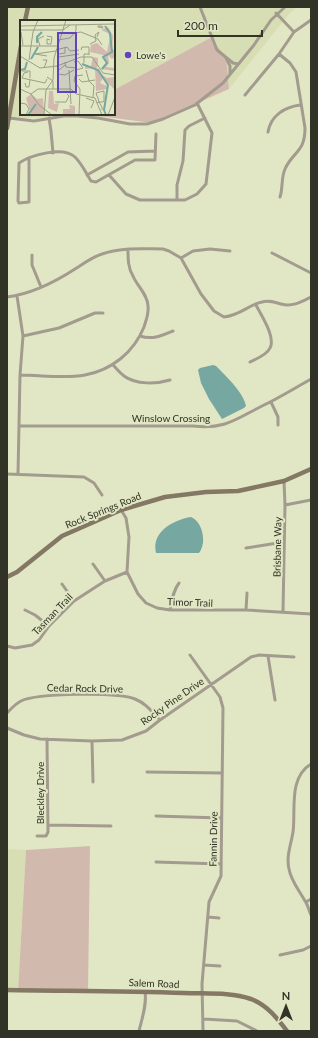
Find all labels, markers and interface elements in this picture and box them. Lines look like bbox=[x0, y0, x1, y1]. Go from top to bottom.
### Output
scale bar bbox=[178, 12, 262, 38]
text: 200 m bbox=[184, 18, 218, 33]
inset map bbox=[20, 20, 115, 115]
place label: Lowe's bbox=[136, 49, 166, 61]
marker: Lowe's bbox=[123, 50, 133, 60]
street label: Winslow Crossing bbox=[132, 412, 210, 424]
street label: Rock Springs Road bbox=[63, 489, 143, 531]
street label: Brisbane Way bbox=[270, 516, 284, 577]
street label: Tasman Trail bbox=[29, 591, 75, 637]
street label: Timor Trail bbox=[167, 595, 213, 609]
street label: Rocky Pine Drive bbox=[138, 675, 206, 727]
street label: Cedar Rock Drive bbox=[47, 681, 123, 695]
street label: Bleckley Drive bbox=[34, 762, 46, 824]
street label: Fannin Drive bbox=[207, 811, 219, 867]
street label: Salem Road bbox=[128, 976, 180, 990]
north arrow bbox=[266, 986, 306, 1026]
text: N bbox=[282, 989, 290, 1002]

